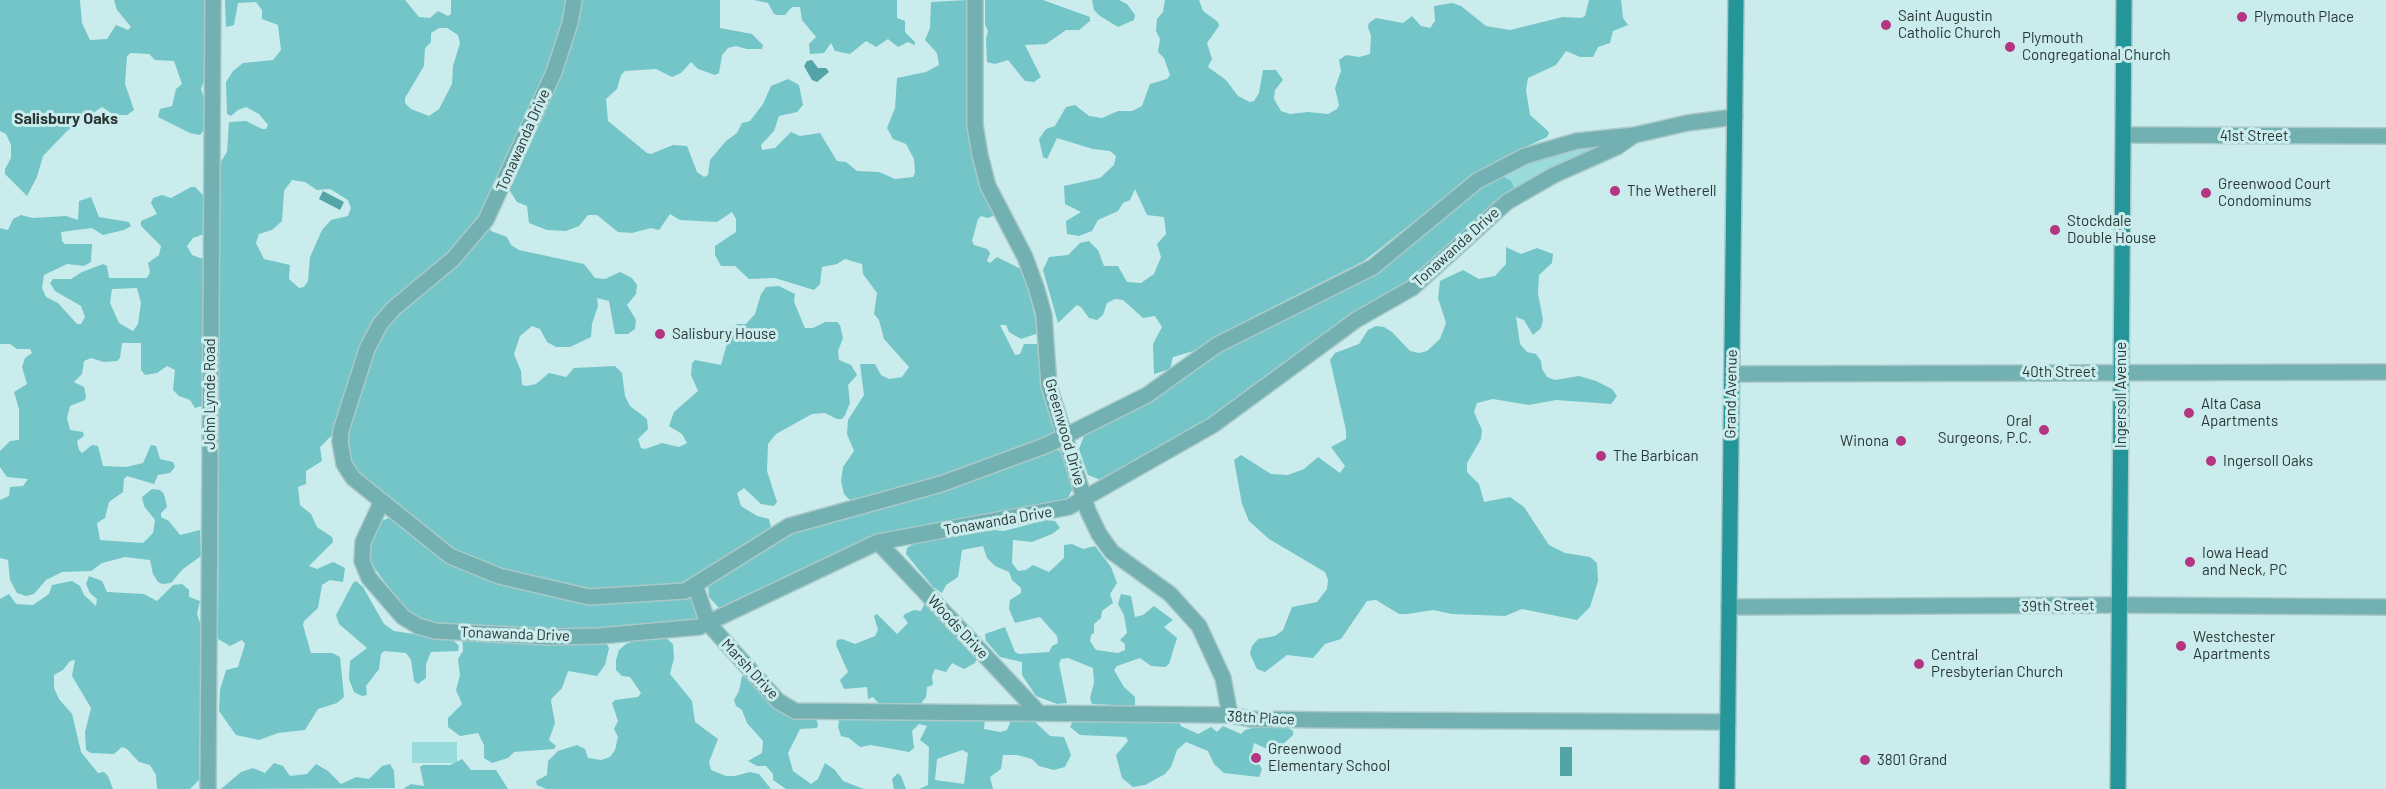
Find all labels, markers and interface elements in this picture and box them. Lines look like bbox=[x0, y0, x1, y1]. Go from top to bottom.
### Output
place label: Saint Augustin Catholic Church bbox=[1898, 7, 2001, 42]
place label: Plymouth Place bbox=[2254, 8, 2354, 26]
marker: Plymouth Place bbox=[2235, 10, 2249, 24]
marker: Saint Augustin Catholic Church bbox=[1879, 18, 1893, 32]
place label: Plymouth Congregational Church bbox=[2022, 29, 2171, 64]
marker: Plymouth Congregational Church bbox=[2003, 40, 2017, 54]
street label: Tonawanda Drive bbox=[492, 86, 554, 194]
district label: Salisbury Oaks bbox=[14, 109, 118, 129]
street label: 41st Street bbox=[2220, 127, 2288, 145]
place label: Greenwood Court Condominums bbox=[2218, 175, 2331, 210]
place label: The Wetherell bbox=[1627, 182, 1717, 200]
marker: The Wetherell bbox=[1608, 184, 1622, 198]
marker: Greenwood Court Condominums bbox=[2199, 186, 2213, 200]
street label: Tonawanda Drive bbox=[1409, 204, 1503, 290]
place label: Stockdale Double House bbox=[2067, 212, 2156, 247]
marker: Stockdale Double House bbox=[2048, 223, 2062, 237]
place label: Salisbury House bbox=[672, 325, 776, 343]
marker: Salisbury House bbox=[653, 327, 667, 341]
street label: John Lynde Road bbox=[201, 338, 219, 450]
street label: Ingersoll Avenue bbox=[2112, 342, 2130, 448]
street label: Grand Avenue bbox=[1721, 349, 1741, 439]
street label: 40th Street bbox=[2022, 363, 2096, 381]
street label: Greenwood Drive bbox=[1041, 377, 1089, 487]
place label: Alta Casa Apartments bbox=[2201, 395, 2278, 430]
marker: Alta Casa Apartments bbox=[2182, 406, 2196, 420]
place label: Oral Surgeons, P.C. bbox=[1938, 412, 2032, 447]
marker: Oral Surgeons, P.C. bbox=[2037, 423, 2051, 437]
place label: Winona bbox=[1840, 432, 1889, 450]
marker: Winona bbox=[1894, 434, 1908, 448]
place label: The Barbican bbox=[1613, 447, 1699, 465]
marker: The Barbican bbox=[1594, 449, 1608, 463]
place label: Ingersoll Oaks bbox=[2223, 452, 2313, 470]
marker: Ingersoll Oaks bbox=[2204, 454, 2218, 468]
street label: Tonawanda Drive bbox=[942, 503, 1054, 539]
place label: Iowa Head and Neck, PC bbox=[2202, 544, 2287, 579]
marker: Iowa Head and Neck, PC bbox=[2183, 555, 2197, 569]
street label: Woods Drive bbox=[924, 591, 992, 663]
street label: 39th Street bbox=[2021, 596, 2095, 616]
street label: Tonawanda Drive bbox=[460, 623, 570, 645]
place label: Westchester Apartments bbox=[2193, 628, 2275, 663]
street label: Marsh Drive bbox=[718, 635, 782, 703]
marker: Westchester Apartments bbox=[2174, 639, 2188, 653]
place label: Central Presbyterian Church bbox=[1931, 646, 2063, 681]
marker: Central Presbyterian Church bbox=[1912, 657, 1926, 671]
street label: 38th Place bbox=[1227, 707, 1295, 729]
place label: Greenwood Elementary School bbox=[1268, 740, 1390, 775]
marker: Greenwood Elementary School bbox=[1249, 751, 1263, 765]
place label: 3801 Grand bbox=[1877, 751, 1947, 769]
marker: 3801 Grand bbox=[1858, 753, 1872, 767]

